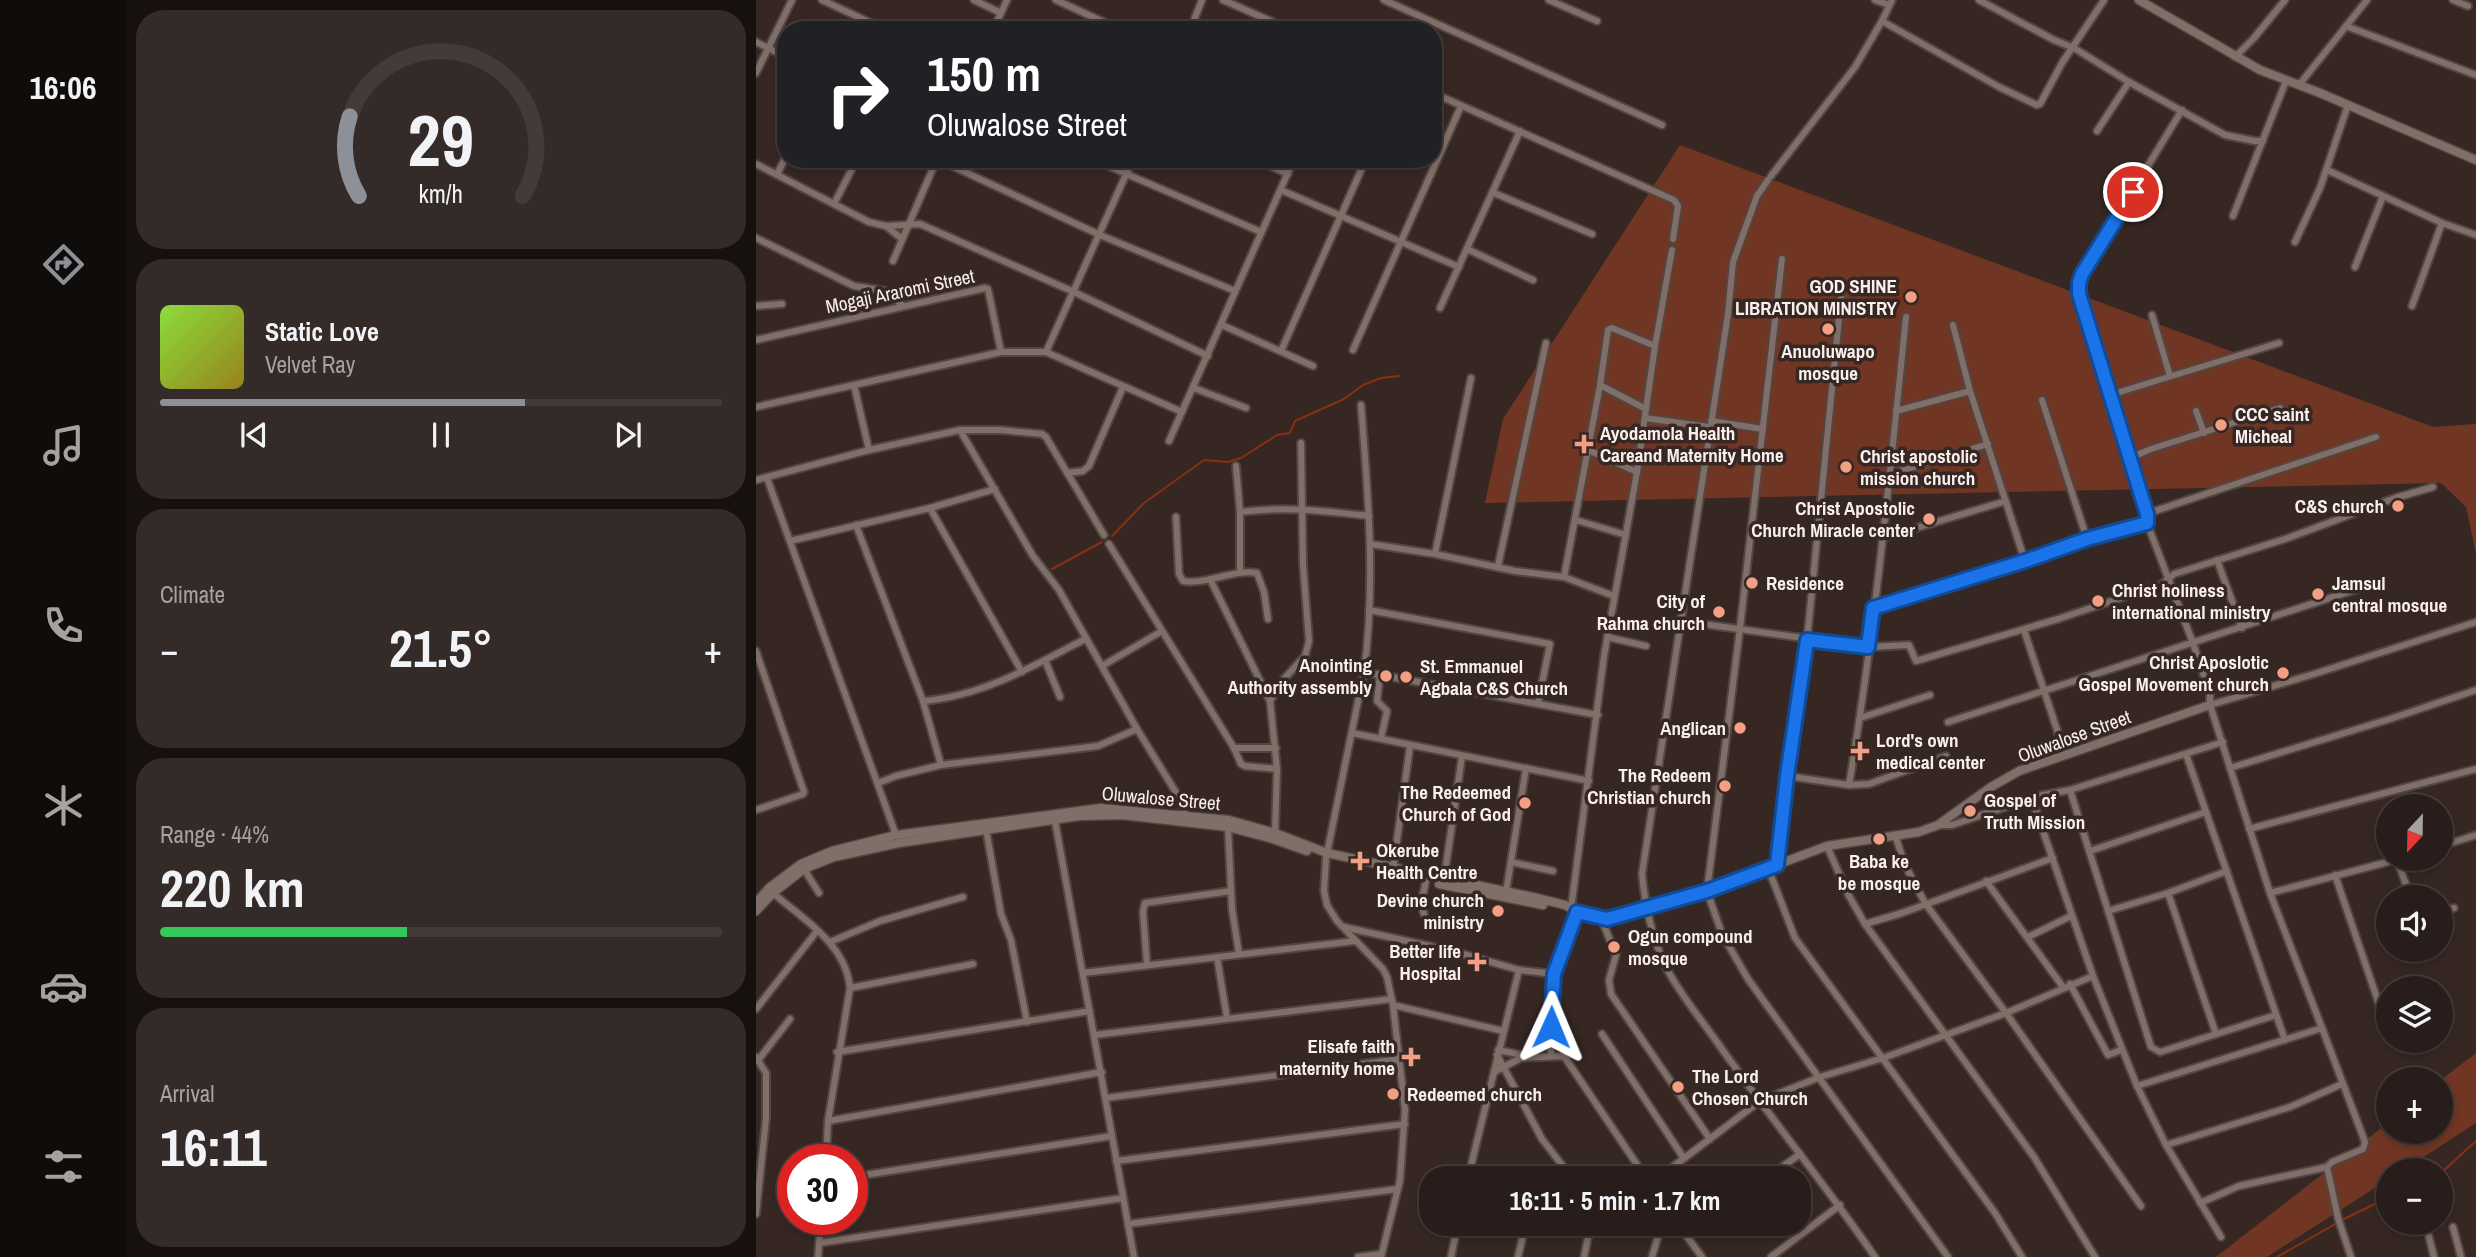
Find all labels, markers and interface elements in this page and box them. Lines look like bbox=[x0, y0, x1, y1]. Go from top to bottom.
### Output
text: 150 m bbox=[927, 40, 1041, 106]
icon: right bbox=[812, 49, 903, 140]
text: 16:06 bbox=[29, 66, 97, 109]
text: 29 bbox=[408, 91, 474, 189]
text: Oluwalose Street bbox=[927, 103, 1127, 146]
pin bbox=[2103, 162, 2163, 222]
icon: arrive bbox=[2114, 173, 2152, 211]
text: km/h bbox=[419, 177, 463, 211]
icon: directions bbox=[39, 240, 88, 289]
street label: Mogaji Araromi Street bbox=[823, 262, 977, 319]
place label: GOD SHINE LIBRATION MINISTRY bbox=[1735, 273, 1898, 321]
marker: GOD SHINE LIBRATION MINISTRY bbox=[1903, 289, 1919, 305]
text: Static Love bbox=[265, 314, 379, 349]
marker: Anuoluwapo mosque bbox=[1820, 321, 1836, 337]
place label: Anuoluwapo mosque bbox=[1781, 338, 1875, 386]
text: Velvet Ray bbox=[265, 349, 355, 380]
place label: CCC saint Micheal bbox=[2235, 401, 2309, 449]
icon: previous bbox=[235, 416, 273, 454]
icon: pause bbox=[422, 416, 460, 454]
icon: next bbox=[609, 416, 647, 454]
marker: CCC saint Micheal bbox=[2213, 417, 2229, 433]
place label: Ayodamola Health Careand Maternity Home bbox=[1600, 420, 1784, 468]
icon: music bbox=[39, 421, 88, 470]
marker: Ayodamola Health Careand Maternity Home bbox=[1574, 434, 1594, 454]
place label: Christ apostolic mission church bbox=[1860, 443, 1978, 491]
marker: Christ apostolic mission church bbox=[1838, 459, 1854, 475]
place label: C&S church bbox=[2295, 493, 2384, 519]
place label: Christ Apostolic Church Miracle center bbox=[1751, 495, 1915, 543]
marker: C&S church bbox=[2390, 498, 2406, 514]
marker: Christ Apostolic Church Miracle center bbox=[1921, 511, 1937, 527]
place label: Residence bbox=[1766, 570, 1844, 596]
place label: Jamsul central mosque bbox=[2332, 570, 2447, 618]
marker: Residence bbox=[1744, 575, 1760, 591]
place label: Christ holiness international ministry bbox=[2112, 577, 2271, 625]
text: Climate bbox=[160, 579, 225, 610]
marker: Jamsul central mosque bbox=[2310, 586, 2326, 602]
place label: City of Rahma church bbox=[1597, 588, 1706, 636]
marker: Christ holiness international ministry bbox=[2090, 593, 2106, 609]
icon: phone bbox=[39, 601, 88, 650]
marker: City of Rahma church bbox=[1711, 604, 1727, 620]
text: 21.5° bbox=[389, 613, 493, 683]
text: − bbox=[160, 624, 178, 675]
text: + bbox=[704, 624, 722, 675]
place label: Christ Aposlotic Gospel Movement church bbox=[2079, 649, 2269, 697]
place label: Anointing Authority assembly bbox=[1227, 652, 1372, 700]
place label: St. Emmanuel Agbala C&S Church bbox=[1420, 653, 1568, 701]
marker: Christ Aposlotic Gospel Movement church bbox=[2275, 665, 2291, 681]
marker: Anointing Authority assembly bbox=[1378, 668, 1394, 684]
marker: St. Emmanuel Agbala C&S Church bbox=[1398, 669, 1414, 685]
street label: Oluwalose Street bbox=[2014, 703, 2135, 769]
place label: Anglican bbox=[1660, 715, 1726, 741]
marker: Anglican bbox=[1732, 720, 1748, 736]
place label: Lord's own medical center bbox=[1876, 727, 1985, 775]
marker: Lord's own medical center bbox=[1850, 741, 1870, 761]
place label: The Redeem Christian church bbox=[1587, 762, 1711, 810]
marker: The Redeem Christian church bbox=[1717, 778, 1733, 794]
place label: The Redeemed Church of God bbox=[1400, 779, 1511, 827]
street label: Oluwalose Street bbox=[1101, 780, 1222, 816]
icon: climate bbox=[39, 781, 88, 830]
place label: Gospel of Truth Mission bbox=[1984, 787, 2085, 835]
north arrow bbox=[2376, 794, 2454, 872]
map controls bbox=[2376, 794, 2453, 1235]
marker: The Redeemed Church of God bbox=[1517, 795, 1533, 811]
marker: Gospel of Truth Mission bbox=[1962, 803, 1978, 819]
text: Range · 44% bbox=[160, 819, 269, 850]
marker: Baba ke be mosque bbox=[1871, 831, 1887, 847]
place label: Okerube Health Centre bbox=[1376, 837, 1478, 885]
place label: Baba ke be mosque bbox=[1838, 848, 1920, 896]
marker: Okerube Health Centre bbox=[1350, 851, 1370, 871]
text: 220 km bbox=[160, 853, 305, 923]
button: sound bbox=[2376, 885, 2453, 962]
place label: Devine church ministry bbox=[1377, 887, 1484, 935]
marker: Devine church ministry bbox=[1490, 903, 1506, 919]
place label: Ogun compound mosque bbox=[1628, 923, 1753, 971]
place label: Better life Hospital bbox=[1389, 938, 1461, 986]
marker: Ogun compound mosque bbox=[1606, 939, 1622, 955]
marker: Better life Hospital bbox=[1467, 952, 1487, 972]
icon: car bbox=[39, 962, 88, 1011]
button: layers bbox=[2376, 976, 2453, 1053]
position arrow bbox=[1514, 990, 1588, 1064]
place label: Elisafe faith maternity home bbox=[1279, 1033, 1395, 1081]
marker: Elisafe faith maternity home bbox=[1401, 1047, 1421, 1067]
place label: The Lord Chosen Church bbox=[1692, 1063, 1808, 1111]
button: + bbox=[2376, 1067, 2453, 1144]
text: Arrival bbox=[160, 1078, 215, 1109]
marker: The Lord Chosen Church bbox=[1670, 1079, 1686, 1095]
place label: Redeemed church bbox=[1407, 1081, 1542, 1107]
marker: Redeemed church bbox=[1385, 1086, 1401, 1102]
text: 16:11 bbox=[160, 1112, 267, 1182]
icon: filters bbox=[39, 1142, 88, 1191]
speed limit sign: 30 bbox=[777, 1144, 868, 1235]
button: − bbox=[2376, 1158, 2453, 1235]
text: 16:11 · 5 min · 1.7 km bbox=[1510, 1183, 1721, 1218]

